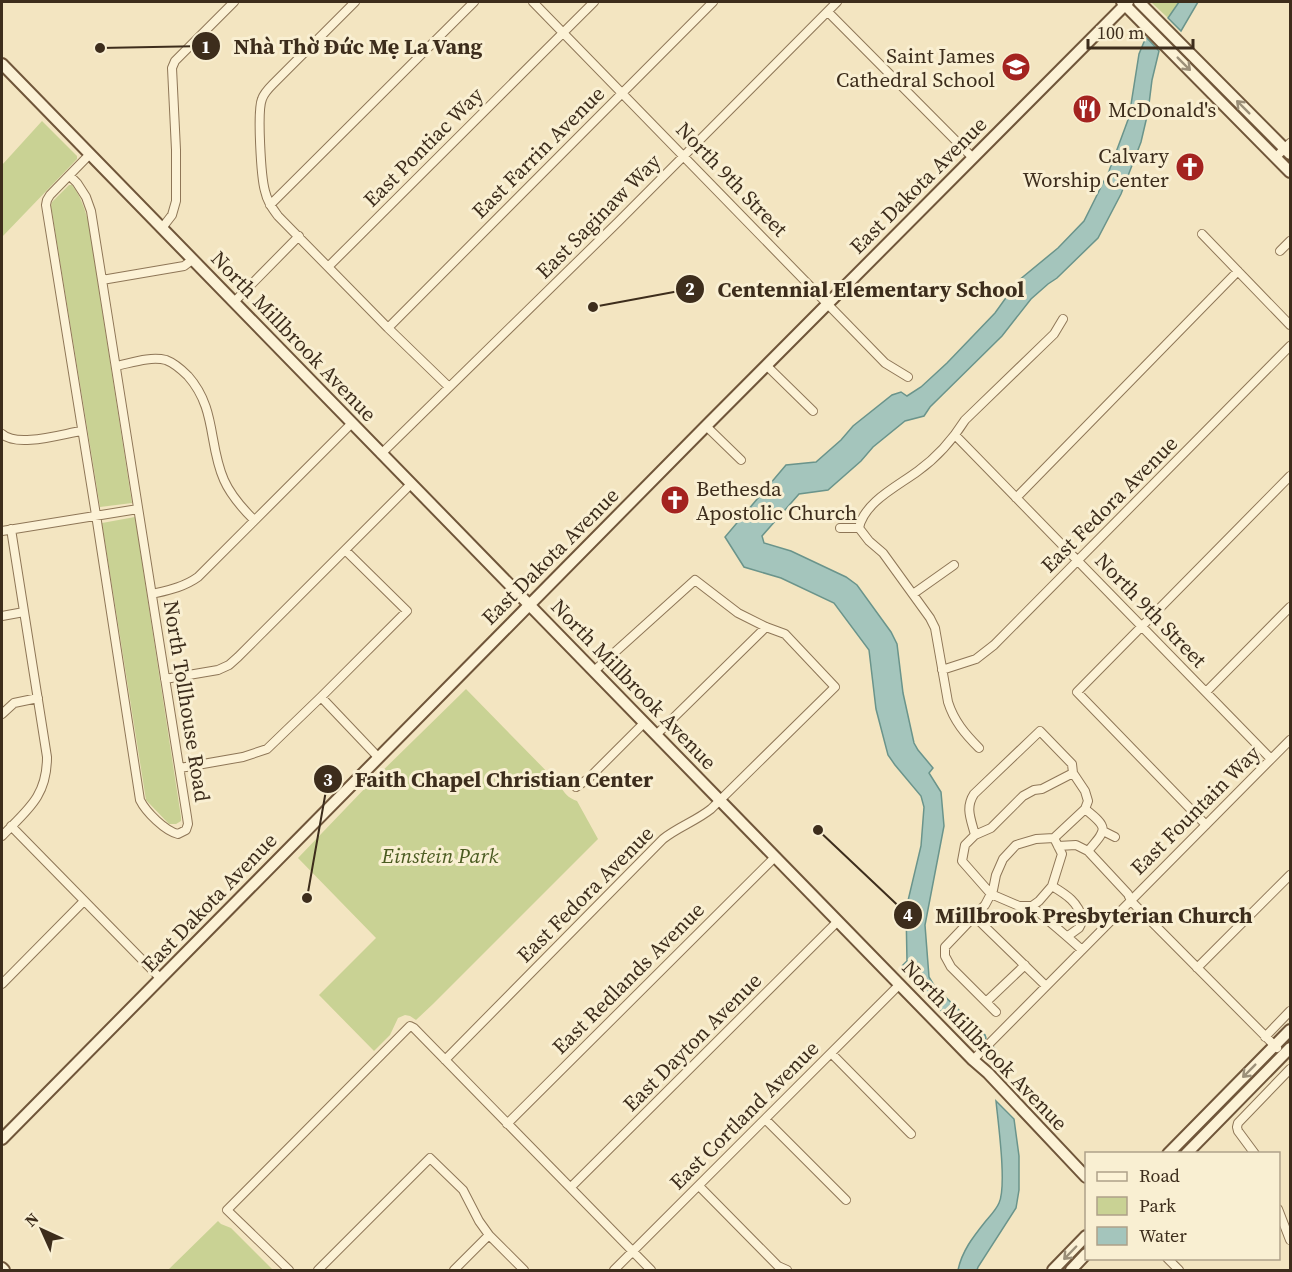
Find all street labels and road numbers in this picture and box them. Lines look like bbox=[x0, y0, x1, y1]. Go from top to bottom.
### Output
street label: East Farrin Avenue bbox=[465, 79, 611, 225]
street label: East Pontiac Way bbox=[357, 81, 489, 213]
street label: East Dakota Avenue bbox=[843, 110, 993, 260]
street label: North 9th Street bbox=[670, 115, 794, 243]
street label: East Saginaw Way bbox=[529, 147, 667, 285]
street label: North Millbrook Avenue bbox=[205, 244, 383, 428]
street label: East Fedora Avenue bbox=[1034, 429, 1184, 579]
street label: East Dakota Avenue bbox=[475, 481, 625, 631]
street label: North 9th Street bbox=[1089, 546, 1213, 674]
street label: North Millbrook Avenue bbox=[545, 592, 723, 776]
street label: North Tollhouse Road bbox=[157, 598, 217, 804]
street label: East Fountain Way bbox=[1124, 739, 1266, 881]
street label: East Fedora Avenue bbox=[510, 819, 660, 969]
street label: East Dakota Avenue bbox=[135, 826, 283, 978]
street label: East Redlands Avenue bbox=[545, 895, 711, 1061]
street label: North Millbrook Avenue bbox=[896, 953, 1074, 1137]
street label: East Dayton Avenue bbox=[616, 966, 768, 1118]
street label: East Cortland Avenue bbox=[663, 1034, 825, 1196]

